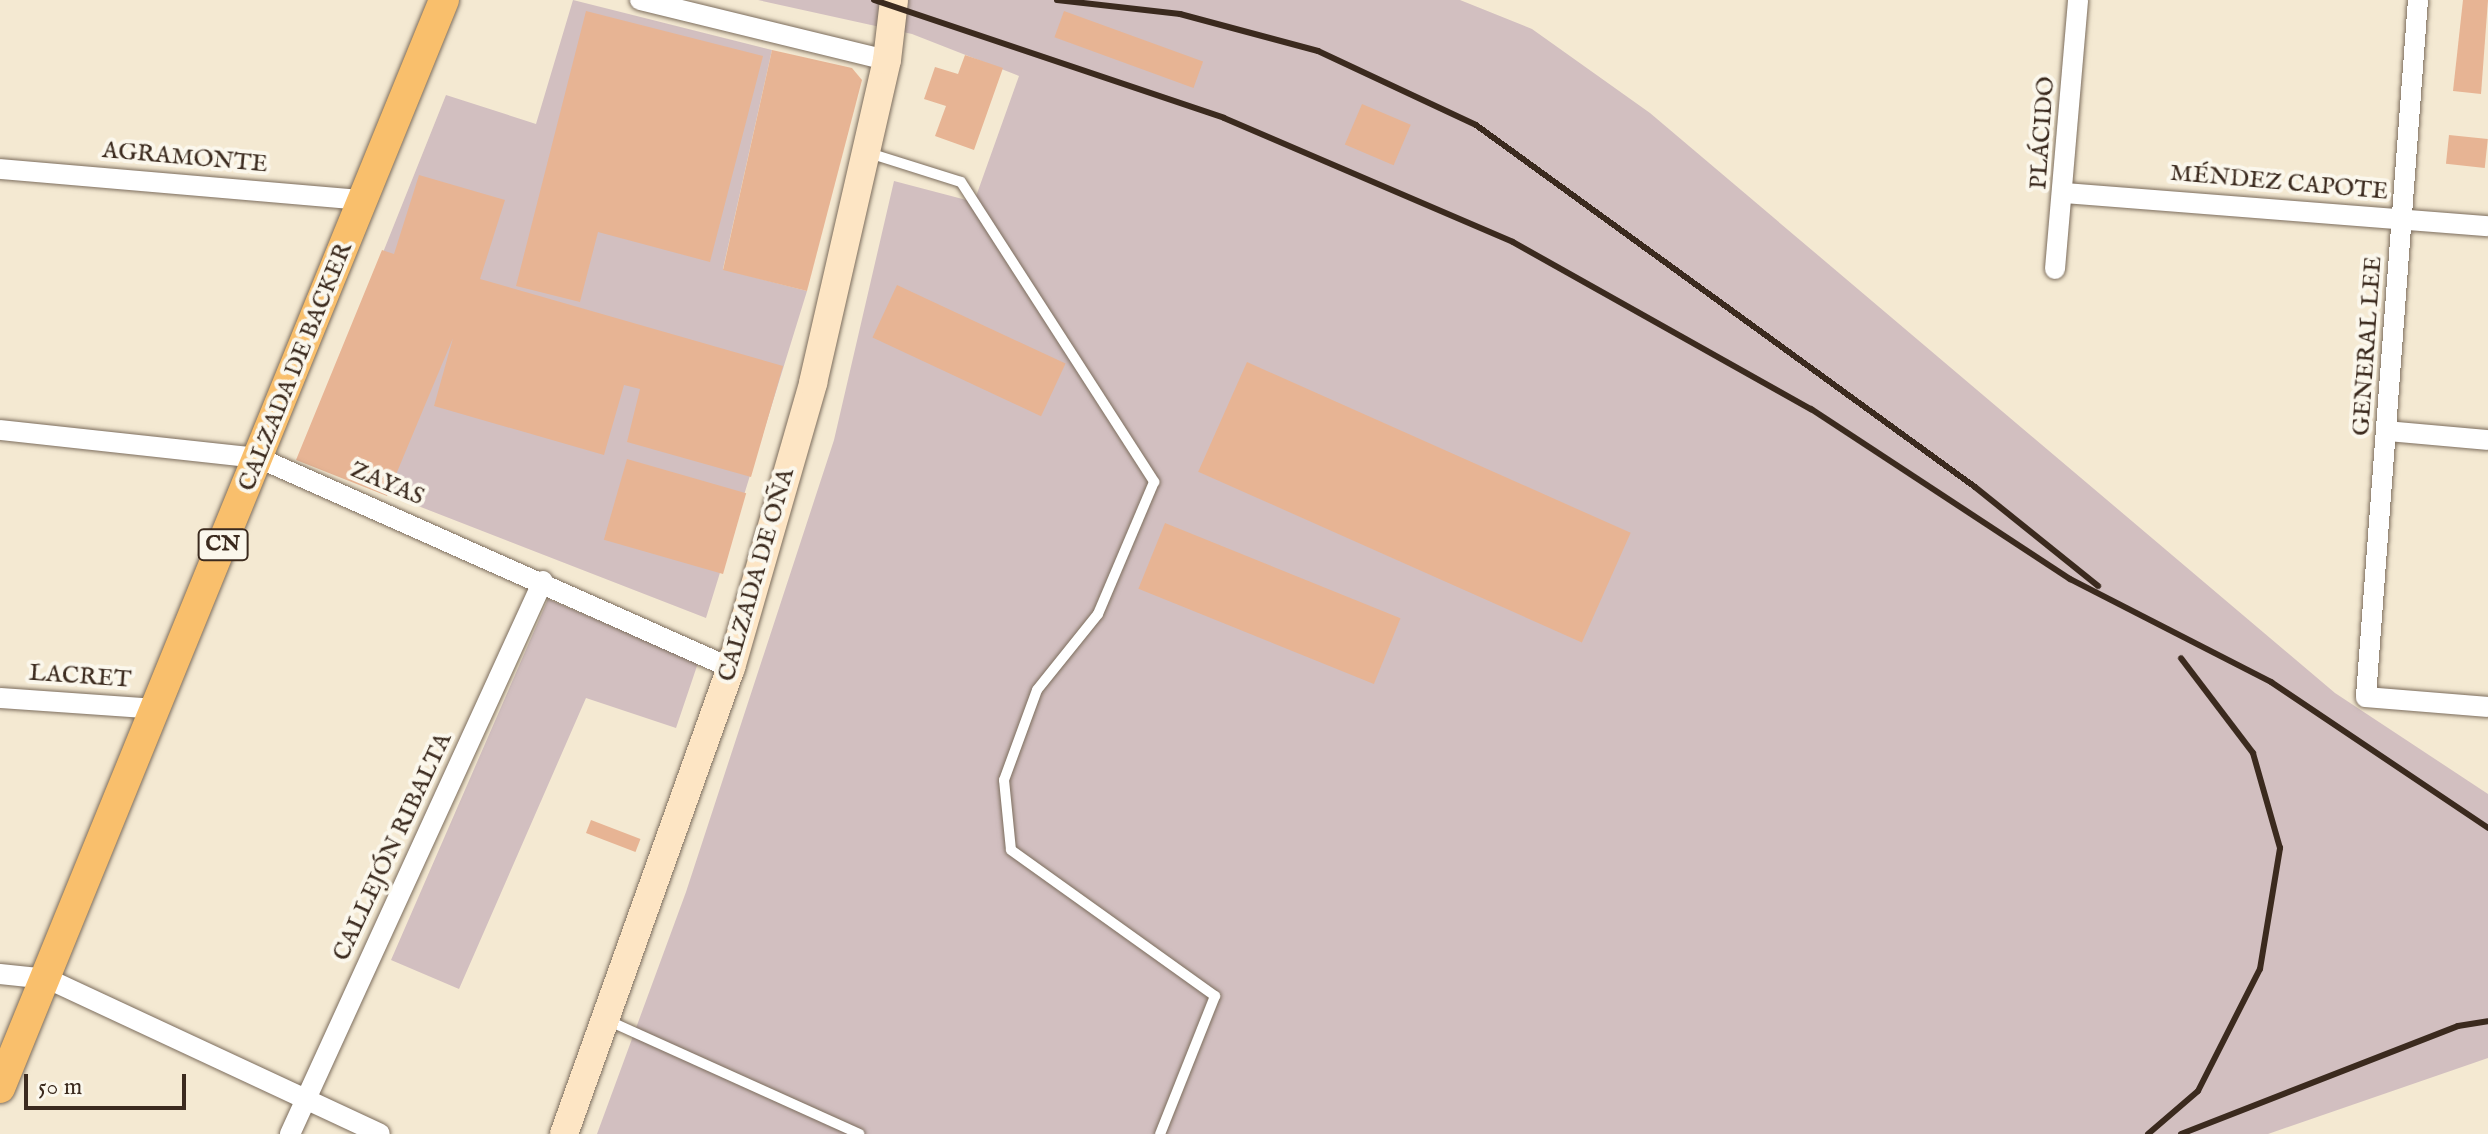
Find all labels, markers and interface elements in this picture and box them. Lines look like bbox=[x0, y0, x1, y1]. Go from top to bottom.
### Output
street label: PLÁCIDO bbox=[2025, 75, 2061, 191]
street label: AGRAMONTE bbox=[101, 136, 269, 180]
street label: MÉNDEZ CAPOTE bbox=[2169, 159, 2389, 207]
street label: CALZADA DE BACKER bbox=[233, 239, 359, 495]
street label: GENERAL LEE bbox=[2347, 255, 2389, 437]
street label: ZAYAS bbox=[346, 456, 428, 512]
street label: CALZADA DE OÑA bbox=[713, 465, 801, 685]
road number: CN bbox=[197, 527, 249, 563]
street label: LACRET bbox=[28, 659, 132, 695]
street label: CALLEJÓN RIBALTA bbox=[327, 728, 459, 966]
scale bar bbox=[28, 1058, 190, 1108]
text: 50 m bbox=[38, 1072, 82, 1103]

